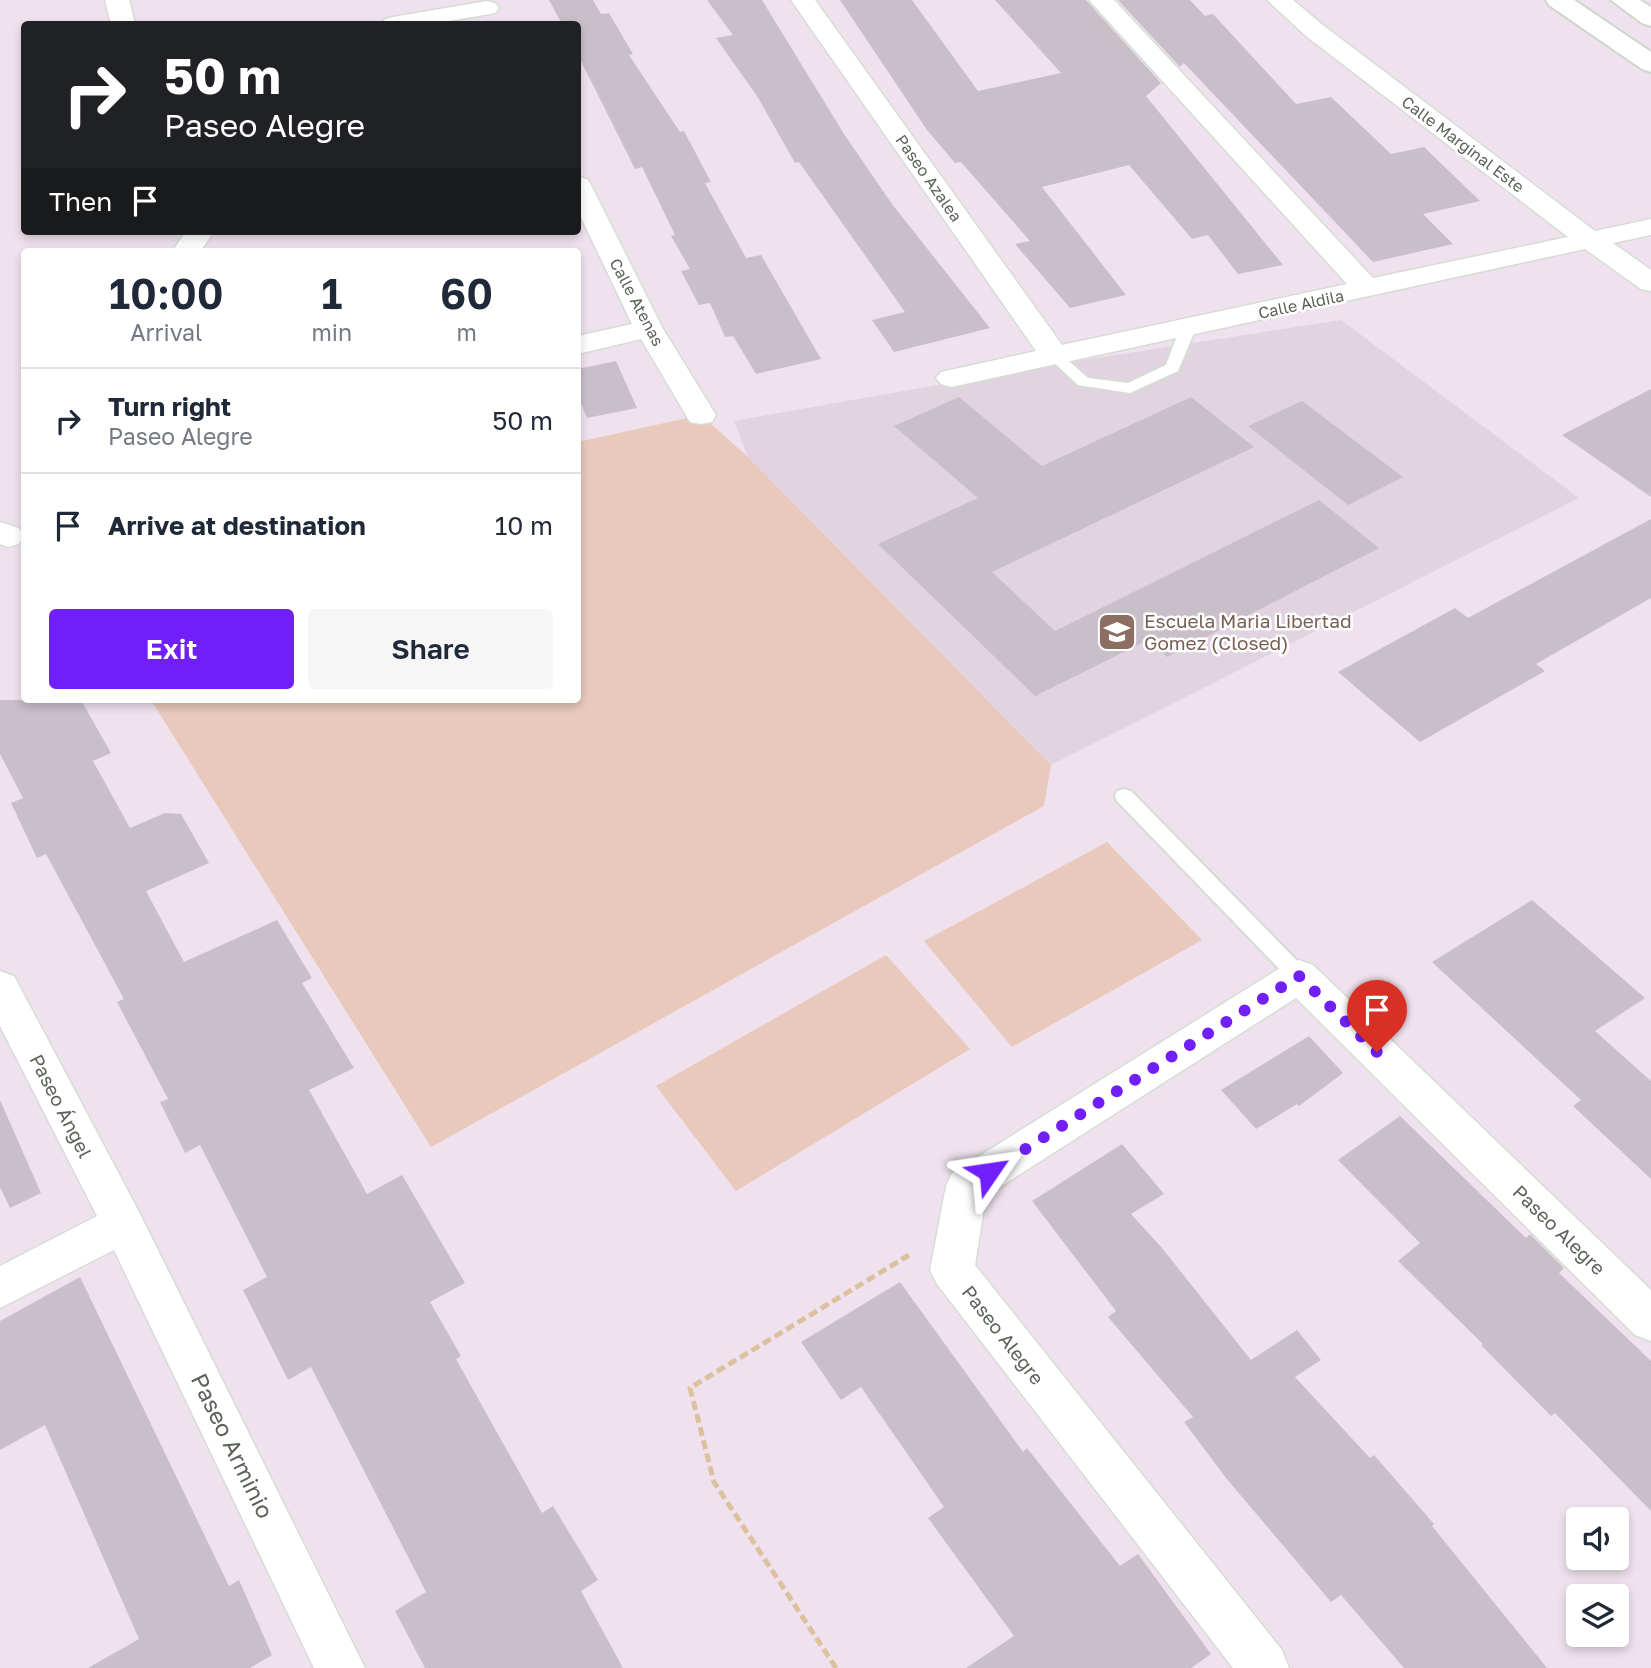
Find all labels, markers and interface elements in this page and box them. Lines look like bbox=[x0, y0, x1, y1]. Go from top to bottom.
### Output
text: 50 m bbox=[164, 46, 281, 105]
icon: right bbox=[49, 49, 140, 140]
street label: Calle Marginal Este bbox=[1398, 91, 1528, 197]
text: Paseo Alegre bbox=[164, 106, 365, 144]
street label: Paseo Azalea bbox=[892, 130, 966, 226]
icon: arrive bbox=[126, 182, 164, 220]
text: Then bbox=[49, 186, 112, 217]
street label: Calle Atenas bbox=[606, 255, 668, 349]
text: 10:00 bbox=[109, 268, 224, 318]
text: 1 bbox=[321, 268, 342, 318]
text: 60 bbox=[440, 268, 493, 318]
street label: Calle Aldila bbox=[1256, 285, 1346, 323]
text: Arrival bbox=[130, 318, 202, 346]
text: min bbox=[311, 318, 352, 346]
text: m bbox=[456, 318, 477, 346]
text: Turn right bbox=[108, 391, 231, 422]
icon: right bbox=[49, 402, 87, 440]
text: 50 m bbox=[492, 405, 553, 436]
text: Paseo Alegre bbox=[108, 422, 253, 450]
icon: arrive bbox=[49, 507, 87, 545]
text: Arrive at destination bbox=[108, 510, 366, 541]
text: 10 m bbox=[495, 510, 553, 541]
button: Exit bbox=[49, 609, 294, 689]
button: Share bbox=[308, 609, 553, 689]
place label: Escuela Maria Libertad Gomez (Closed) bbox=[1144, 609, 1352, 654]
school or university icon: Escuela Maria Libertad Gomez (Closed) bbox=[1096, 611, 1138, 653]
pin bbox=[1347, 980, 1407, 1052]
icon: arrive bbox=[1358, 991, 1396, 1029]
street label: Paseo Ángel bbox=[25, 1050, 97, 1162]
position arrow bbox=[952, 1135, 1026, 1209]
street label: Paseo Alegre bbox=[1508, 1180, 1610, 1279]
street label: Paseo Alegre bbox=[958, 1281, 1049, 1389]
street label: Paseo Arminio bbox=[186, 1368, 280, 1523]
map controls bbox=[1566, 1507, 1629, 1647]
button: sound bbox=[1566, 1507, 1629, 1570]
button: layers bbox=[1566, 1584, 1629, 1647]

